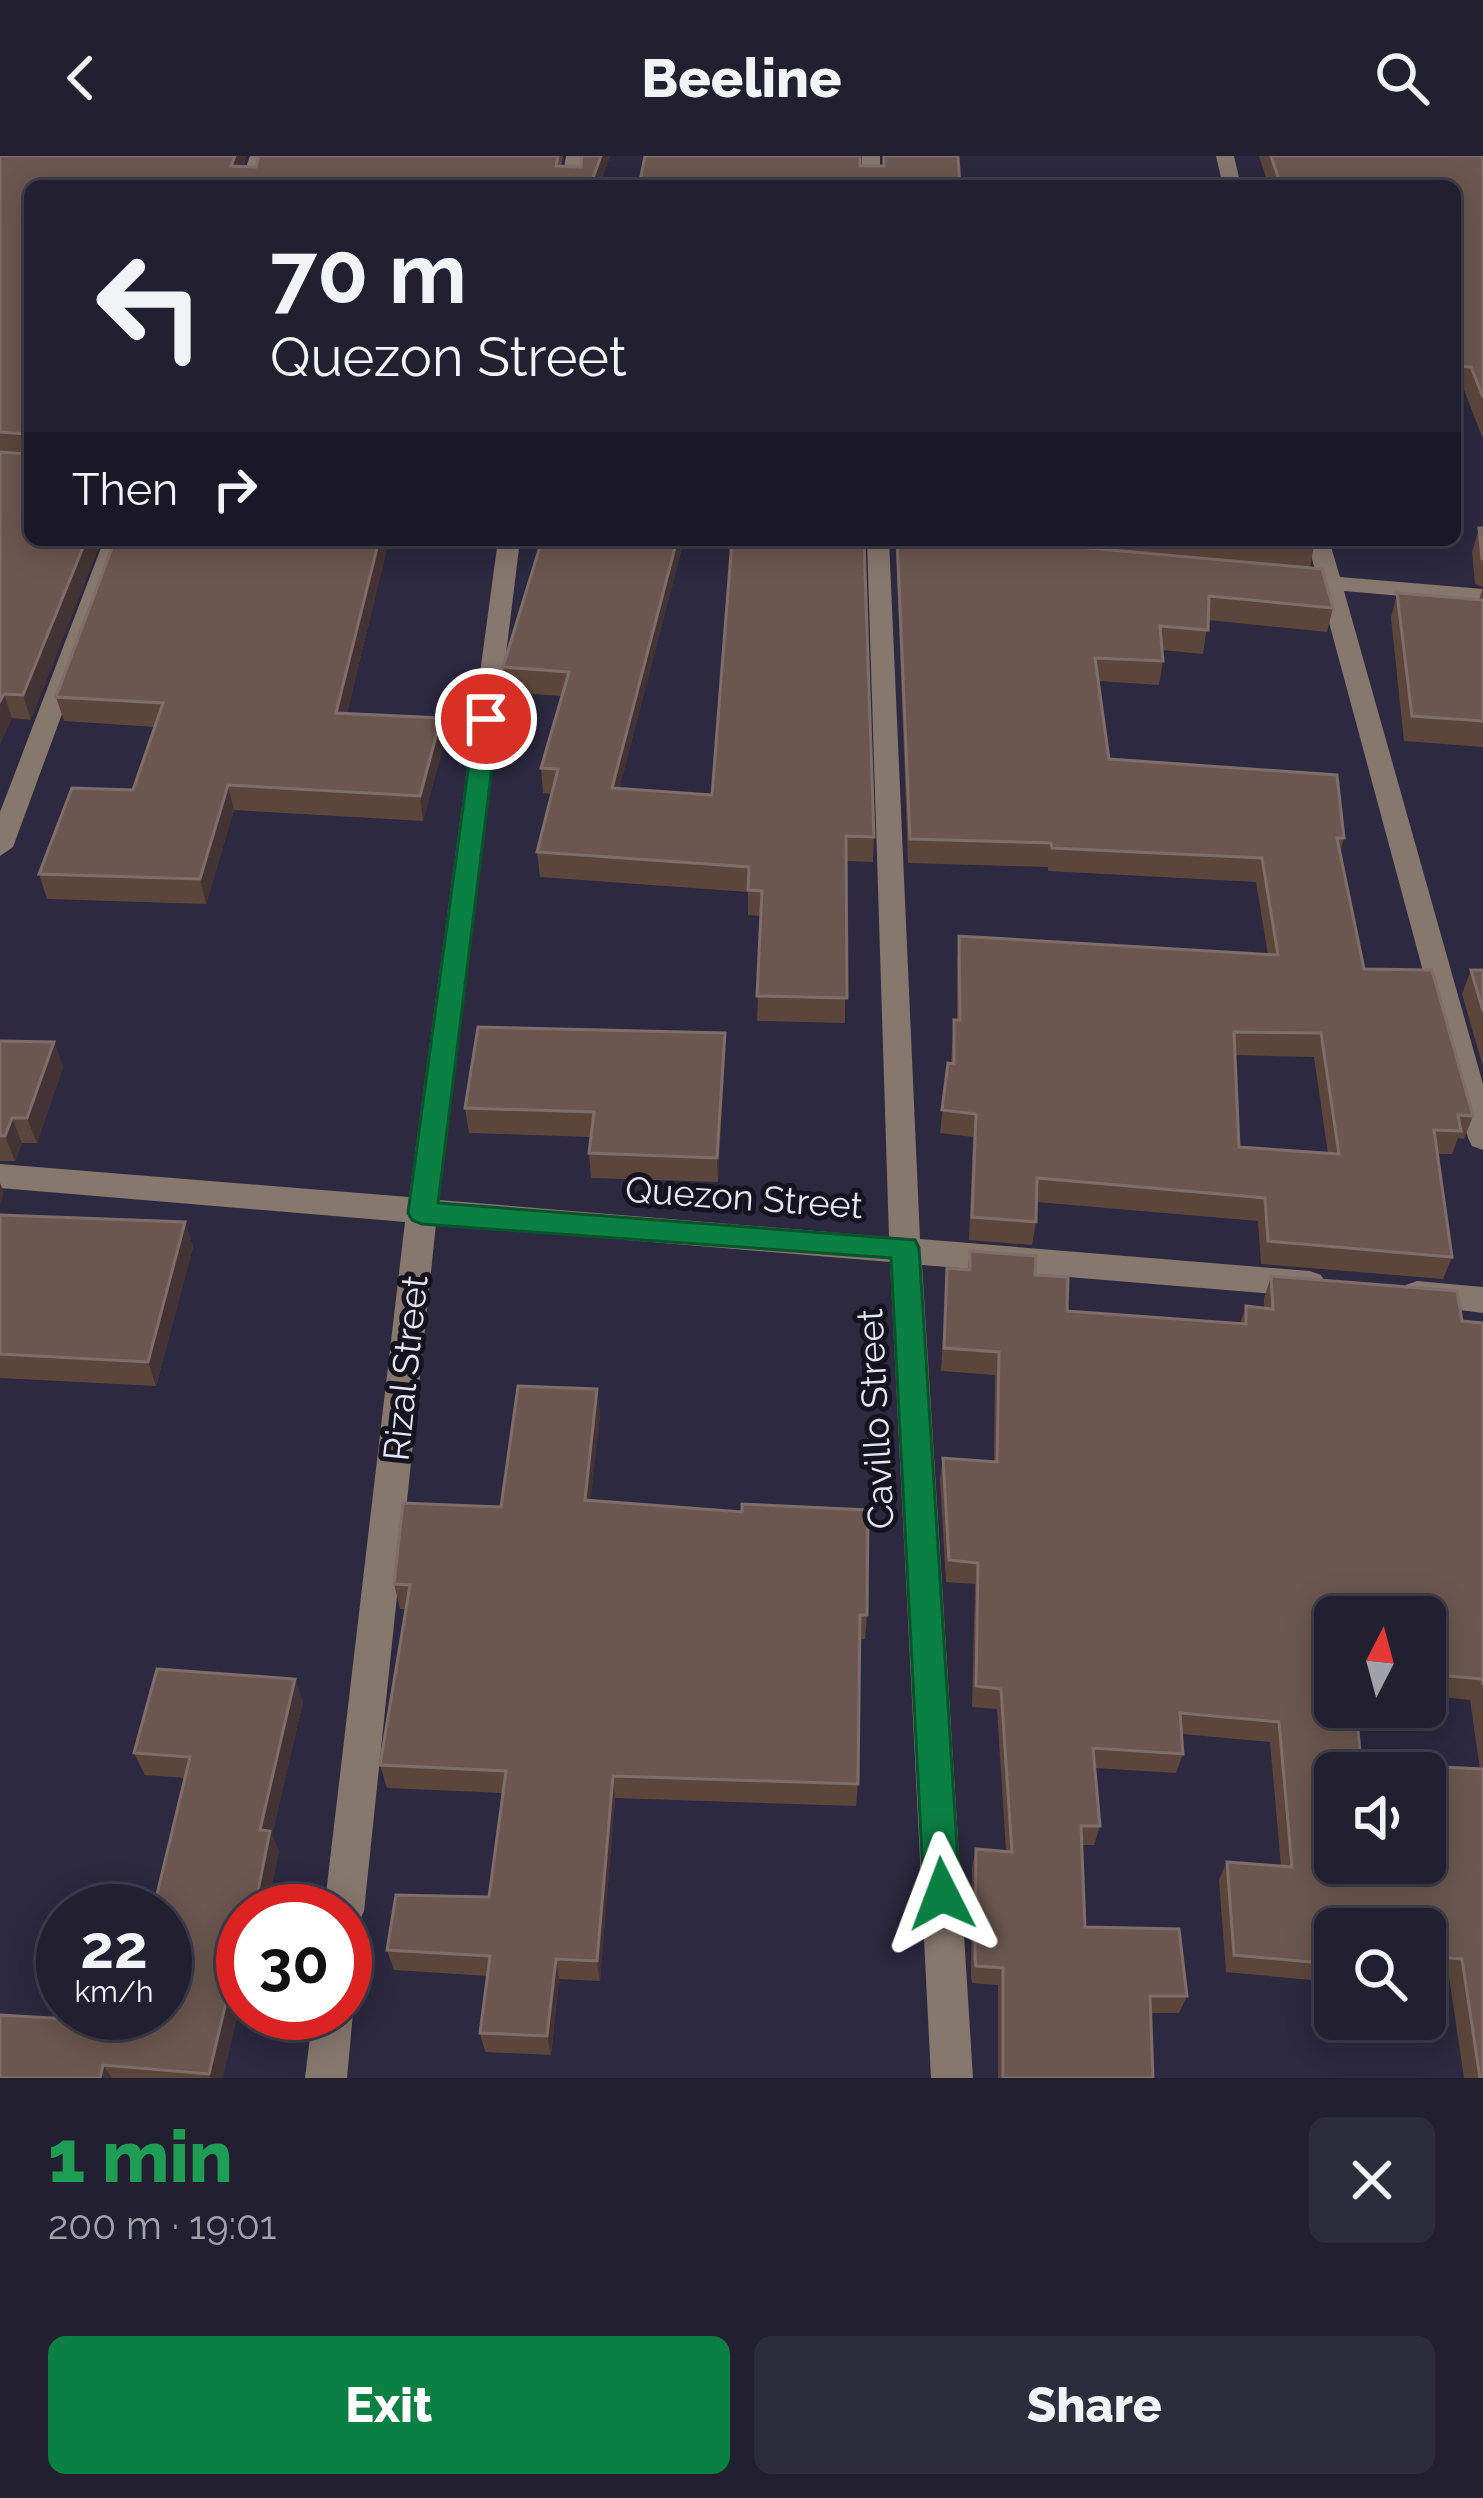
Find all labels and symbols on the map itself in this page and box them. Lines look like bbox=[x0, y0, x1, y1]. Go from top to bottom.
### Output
pin bbox=[435, 668, 537, 770]
street label: Quezon Street bbox=[624, 1168, 864, 1226]
street label: Rizal Street bbox=[374, 1273, 436, 1463]
street label: Cavillo Street bbox=[848, 1308, 902, 1530]
north arrow bbox=[1314, 1596, 1446, 1728]
position arrow bbox=[879, 1831, 1005, 1957]
speed limit sign: 30 bbox=[216, 1884, 372, 2040]

